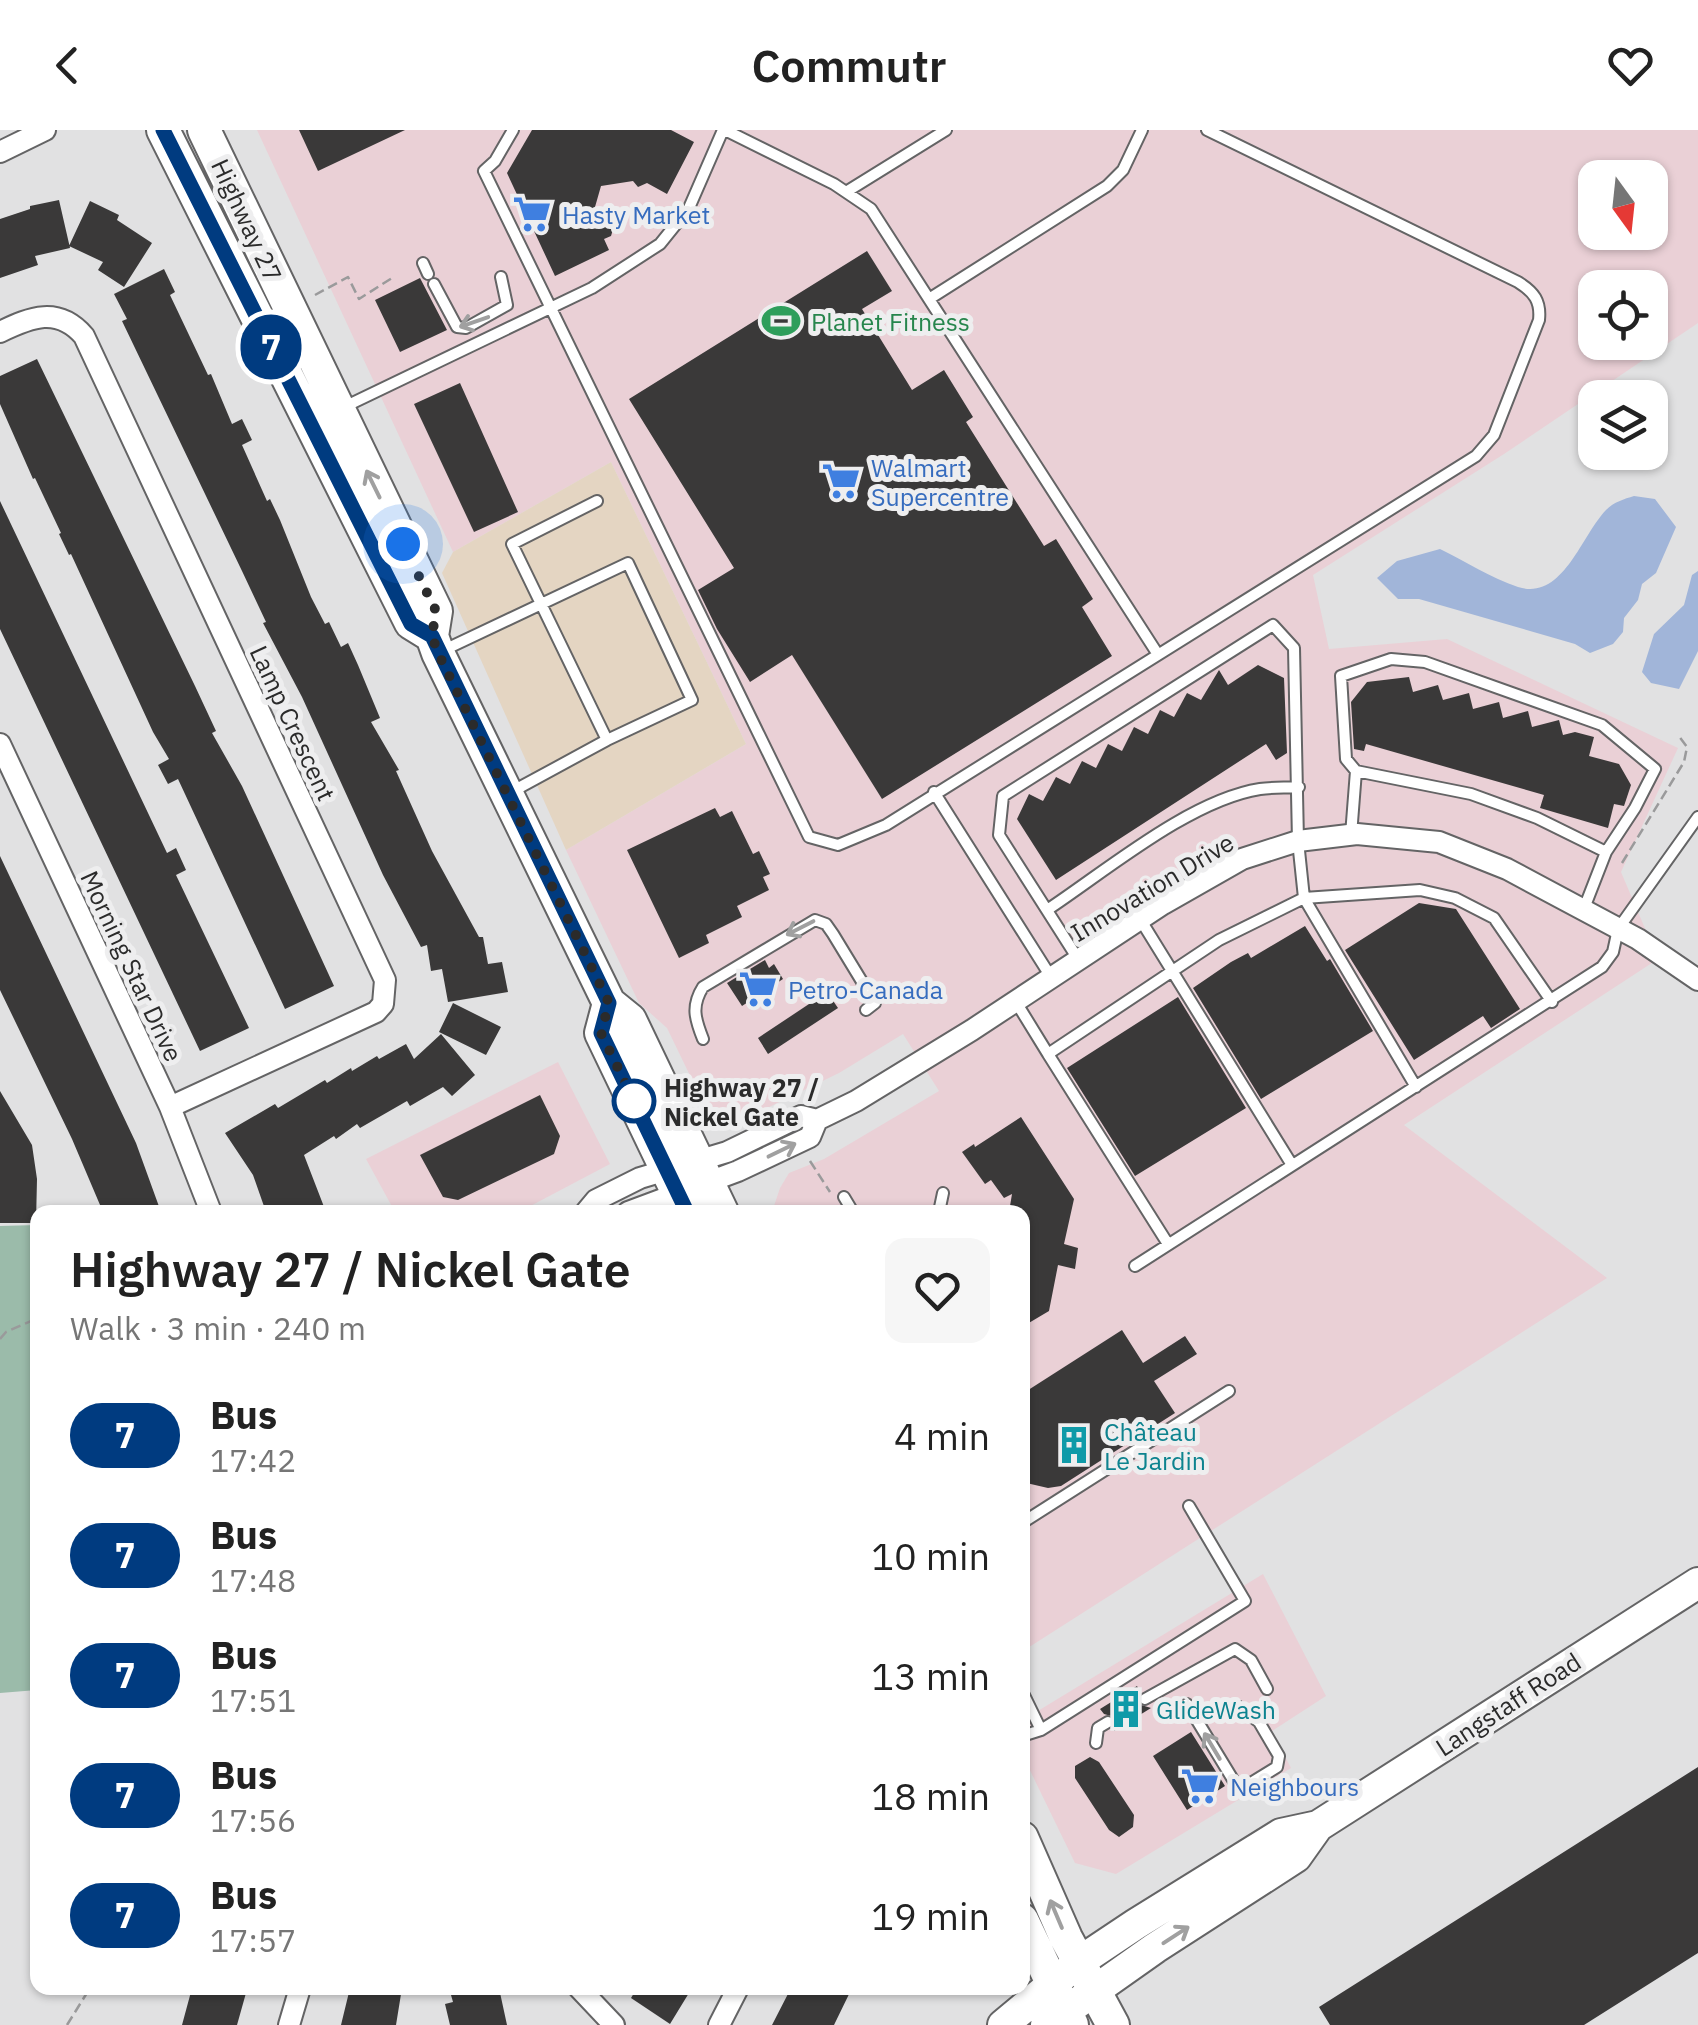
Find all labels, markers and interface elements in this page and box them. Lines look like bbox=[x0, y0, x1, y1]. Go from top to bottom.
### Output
text: Commutr bbox=[751, 36, 947, 94]
icon: back bbox=[40, 38, 95, 93]
icon: heart bbox=[1603, 38, 1658, 93]
street label: Highway 27 bbox=[204, 153, 290, 287]
north arrow bbox=[1578, 160, 1668, 250]
map controls bbox=[1578, 160, 1668, 470]
supermarket icon: Hasty Market bbox=[511, 193, 553, 235]
place label: Hasty Market bbox=[562, 198, 710, 231]
button: locate bbox=[1578, 270, 1668, 360]
sports icon: Planet Fitness bbox=[760, 300, 802, 342]
place label: Planet Fitness bbox=[811, 305, 970, 338]
line badge: 7 bbox=[238, 314, 304, 380]
one-way arrow bbox=[459, 314, 490, 332]
text: 7 bbox=[260, 324, 282, 370]
button: layers bbox=[1578, 380, 1668, 470]
place label: Walmart Supercentre bbox=[871, 451, 1009, 513]
supermarket icon: Walmart Supercentre bbox=[820, 460, 862, 502]
one-way arrow bbox=[363, 470, 382, 499]
your location bbox=[378, 519, 428, 569]
street label: Lamp Crescent bbox=[243, 640, 343, 806]
street label: Innovation Drive bbox=[1064, 825, 1240, 949]
street label: Morning Star Drive bbox=[73, 865, 191, 1067]
one-way arrow bbox=[786, 920, 816, 939]
supermarket icon: Petro-Canada bbox=[737, 968, 779, 1010]
place label: Petro-Canada bbox=[788, 973, 943, 1006]
place label: Highway 27 / Nickel Gate bbox=[664, 1071, 819, 1133]
marker: Highway 27 / Nickel Gate bbox=[613, 1080, 655, 1122]
one-way arrow bbox=[767, 1140, 797, 1159]
text: Highway 27 / Nickel Gate bbox=[70, 1238, 630, 1300]
button: heart bbox=[885, 1238, 990, 1343]
text: Walk · 3 min · 240 m bbox=[70, 1307, 366, 1349]
text: Bus bbox=[210, 1390, 277, 1439]
text: 4 min bbox=[894, 1411, 990, 1460]
text: 7 bbox=[114, 1412, 136, 1458]
place label: Château Le Jardin bbox=[1104, 1415, 1206, 1477]
building icon: Château Le Jardin bbox=[1053, 1424, 1095, 1466]
text: 17:42 bbox=[210, 1439, 296, 1481]
text: Bus bbox=[210, 1510, 277, 1559]
text: 10 min bbox=[871, 1531, 990, 1580]
text: 7 bbox=[114, 1532, 136, 1578]
text: 17:48 bbox=[210, 1559, 296, 1601]
text: Bus bbox=[210, 1630, 277, 1679]
street label: Langstaff Road bbox=[1429, 1645, 1587, 1763]
text: 13 min bbox=[871, 1651, 990, 1700]
text: 7 bbox=[114, 1652, 136, 1698]
text: 17:51 bbox=[210, 1679, 296, 1721]
building icon: GlideWash bbox=[1105, 1688, 1147, 1730]
place label: GlideWash bbox=[1156, 1693, 1276, 1726]
one-way arrow bbox=[1202, 1732, 1222, 1761]
text: Bus bbox=[210, 1750, 277, 1799]
supermarket icon: Neighbours bbox=[1179, 1765, 1221, 1807]
place label: Neighbours bbox=[1230, 1770, 1359, 1803]
text: 18 min bbox=[871, 1771, 990, 1820]
text: 7 bbox=[114, 1772, 136, 1818]
text: 17:56 bbox=[210, 1799, 296, 1841]
text: Bus bbox=[210, 1870, 277, 1919]
text: 19 min bbox=[871, 1891, 990, 1940]
text: 7 bbox=[114, 1892, 136, 1938]
one-way arrow bbox=[1046, 1899, 1064, 1930]
text: 17:57 bbox=[210, 1919, 296, 1961]
one-way arrow bbox=[1161, 1924, 1189, 1945]

